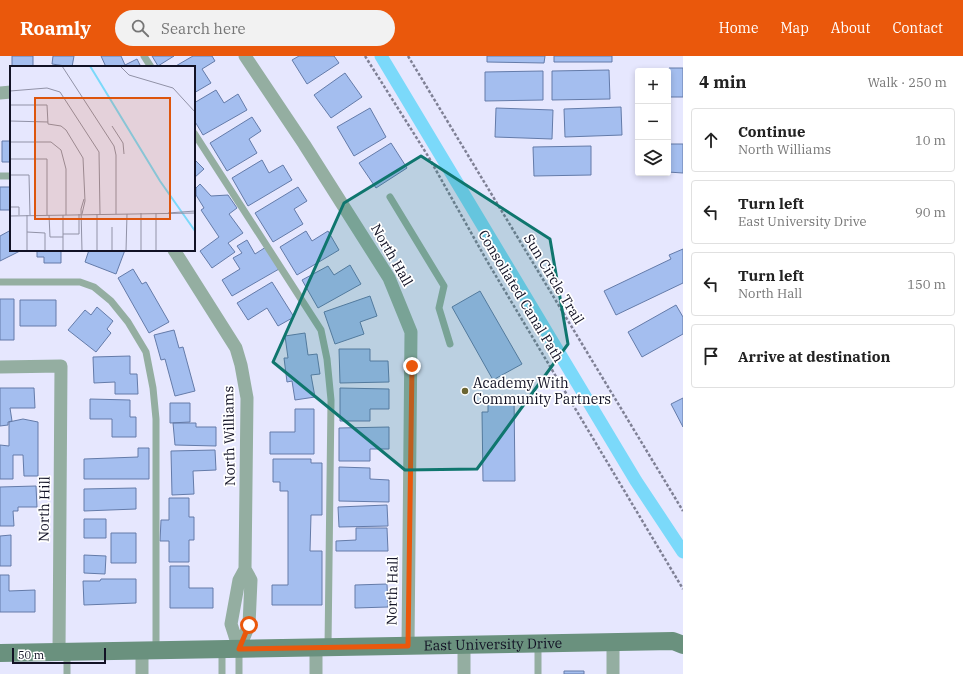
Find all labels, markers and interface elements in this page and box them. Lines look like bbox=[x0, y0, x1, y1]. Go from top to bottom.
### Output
search box bbox=[115, 10, 395, 46]
text: Roamly bbox=[20, 16, 91, 40]
icon: search bbox=[129, 17, 151, 39]
text: Search here bbox=[161, 19, 246, 38]
text: Home bbox=[719, 19, 758, 37]
text: Map bbox=[780, 19, 809, 37]
text: About bbox=[831, 19, 870, 37]
text: Contact bbox=[892, 19, 943, 37]
inset map bbox=[10, 66, 195, 251]
map controls bbox=[635, 68, 671, 176]
button: + bbox=[635, 68, 671, 104]
text: 4 min bbox=[699, 71, 747, 93]
text: Walk · 250 m bbox=[868, 74, 947, 91]
button: − bbox=[635, 104, 671, 140]
text: Continue bbox=[738, 122, 805, 141]
icon: ahead bbox=[700, 129, 722, 151]
text: 10 m bbox=[915, 132, 946, 149]
button: layers bbox=[635, 140, 671, 176]
text: North Williams bbox=[738, 141, 831, 158]
text: Turn left bbox=[738, 194, 804, 213]
icon: left bbox=[700, 201, 722, 223]
text: 90 m bbox=[915, 204, 946, 221]
text: East University Drive bbox=[738, 213, 867, 230]
street label: North Hall bbox=[367, 221, 417, 289]
street label: Consoliated Canal Path bbox=[474, 227, 568, 366]
street label: Sun Circle Trail bbox=[520, 231, 588, 327]
text: Turn left bbox=[738, 266, 804, 285]
icon: left bbox=[700, 273, 722, 295]
text: 150 m bbox=[907, 276, 946, 293]
text: North Hall bbox=[738, 285, 802, 302]
icon: arrive bbox=[700, 345, 722, 367]
text: Arrive at destination bbox=[738, 347, 890, 366]
route end bbox=[403, 357, 421, 375]
place label: Academy With Community Partners bbox=[473, 374, 611, 408]
street label: North Williams bbox=[219, 386, 239, 486]
marker: Academy With Community Partners bbox=[460, 386, 470, 396]
street label: North Hill bbox=[34, 476, 54, 542]
street label: North Hall bbox=[382, 556, 402, 626]
route start bbox=[240, 616, 258, 634]
street label: East University Drive bbox=[423, 634, 562, 654]
scale bar bbox=[12, 646, 106, 665]
text: 50 m bbox=[18, 648, 44, 662]

